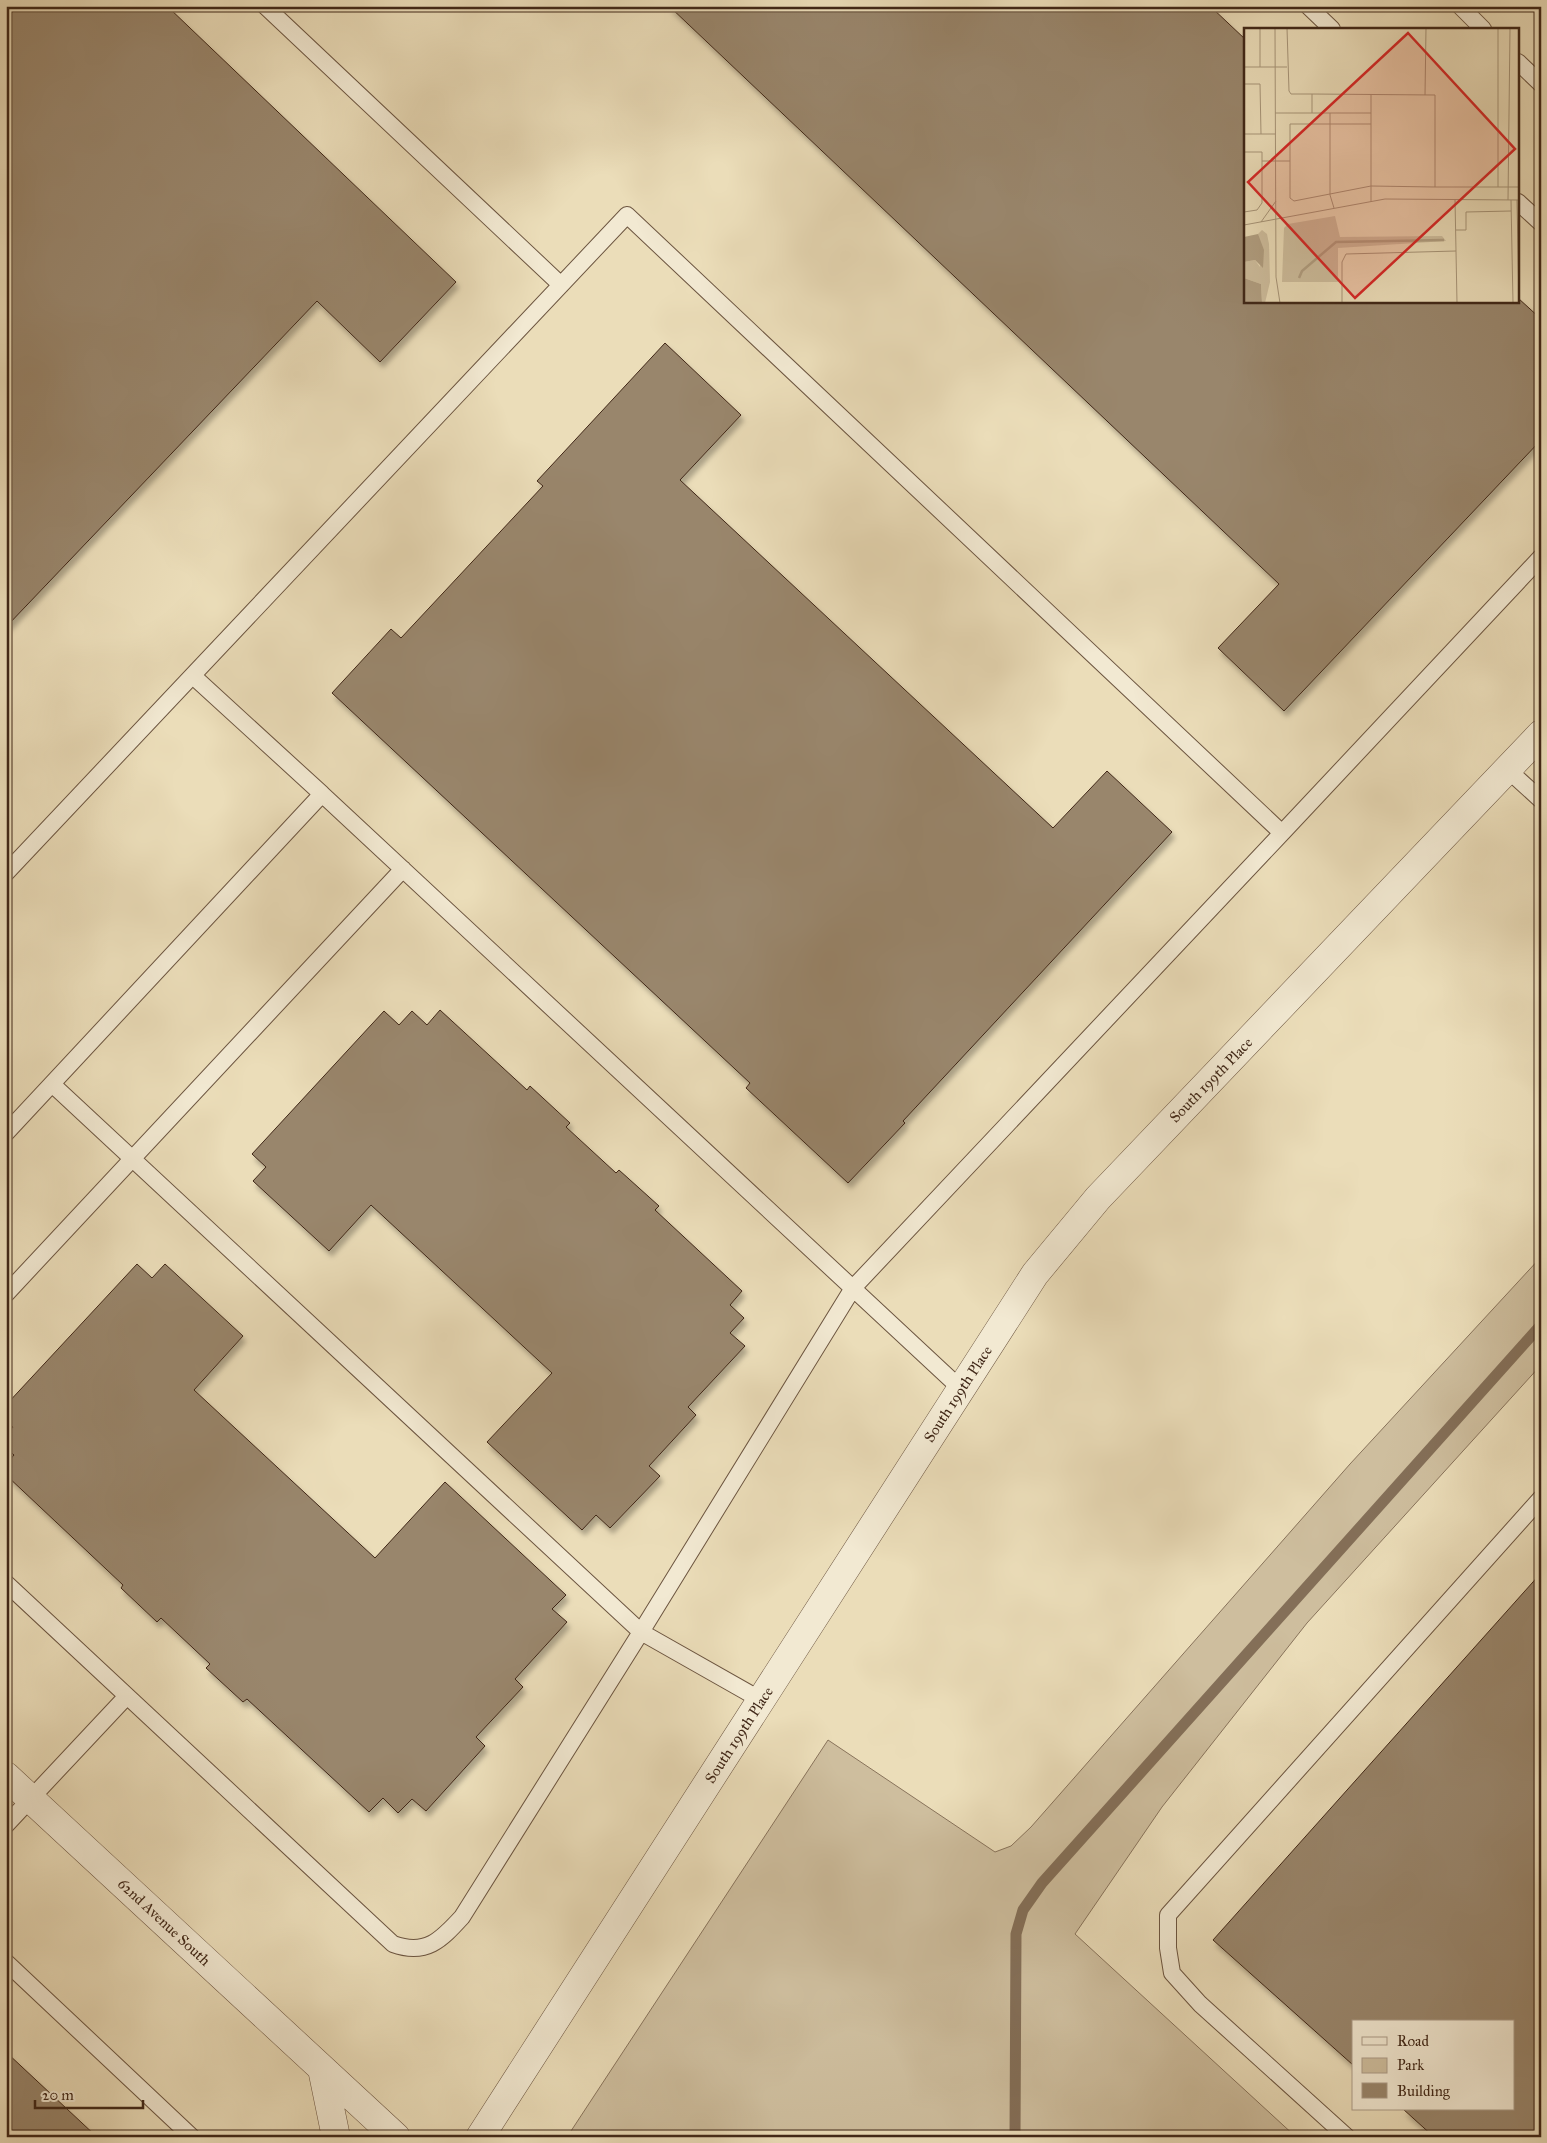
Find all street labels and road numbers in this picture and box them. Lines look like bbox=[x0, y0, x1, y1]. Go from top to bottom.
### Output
street label: South 199th Place bbox=[1166, 1034, 1256, 1126]
street label: South 199th Place bbox=[920, 1342, 996, 1446]
street label: South 199th Place bbox=[701, 1683, 777, 1787]
street label: 62nd Avenue South bbox=[114, 1874, 215, 1970]

